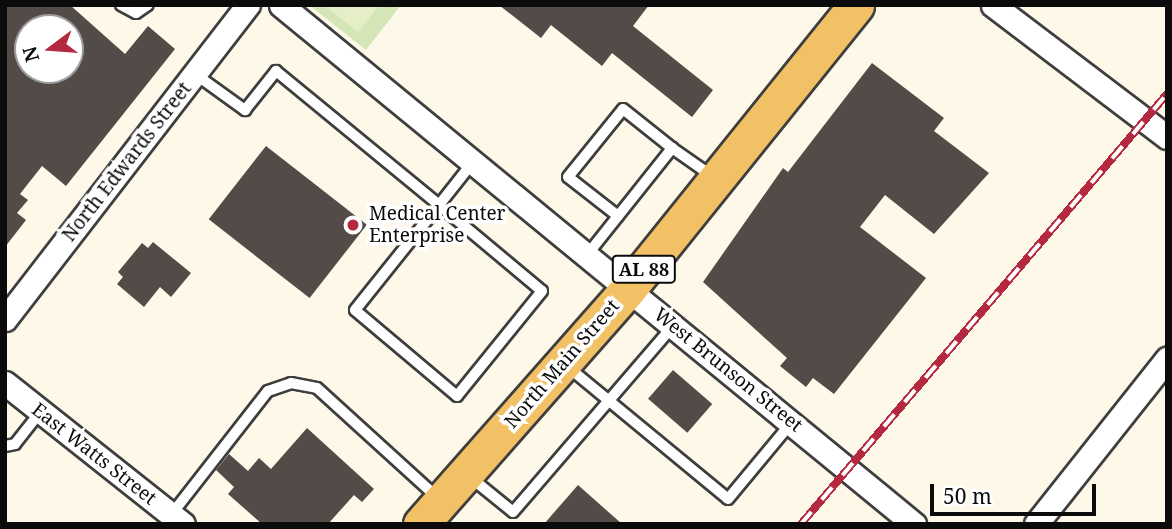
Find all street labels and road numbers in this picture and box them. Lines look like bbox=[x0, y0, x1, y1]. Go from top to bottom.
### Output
street label: North Edwards Street bbox=[58, 78, 196, 246]
road number: AL 88 bbox=[611, 255, 677, 284]
street label: North Main Street bbox=[500, 295, 624, 433]
street label: West Brunson Street bbox=[649, 303, 807, 437]
street label: East Watts Street bbox=[27, 398, 161, 510]

